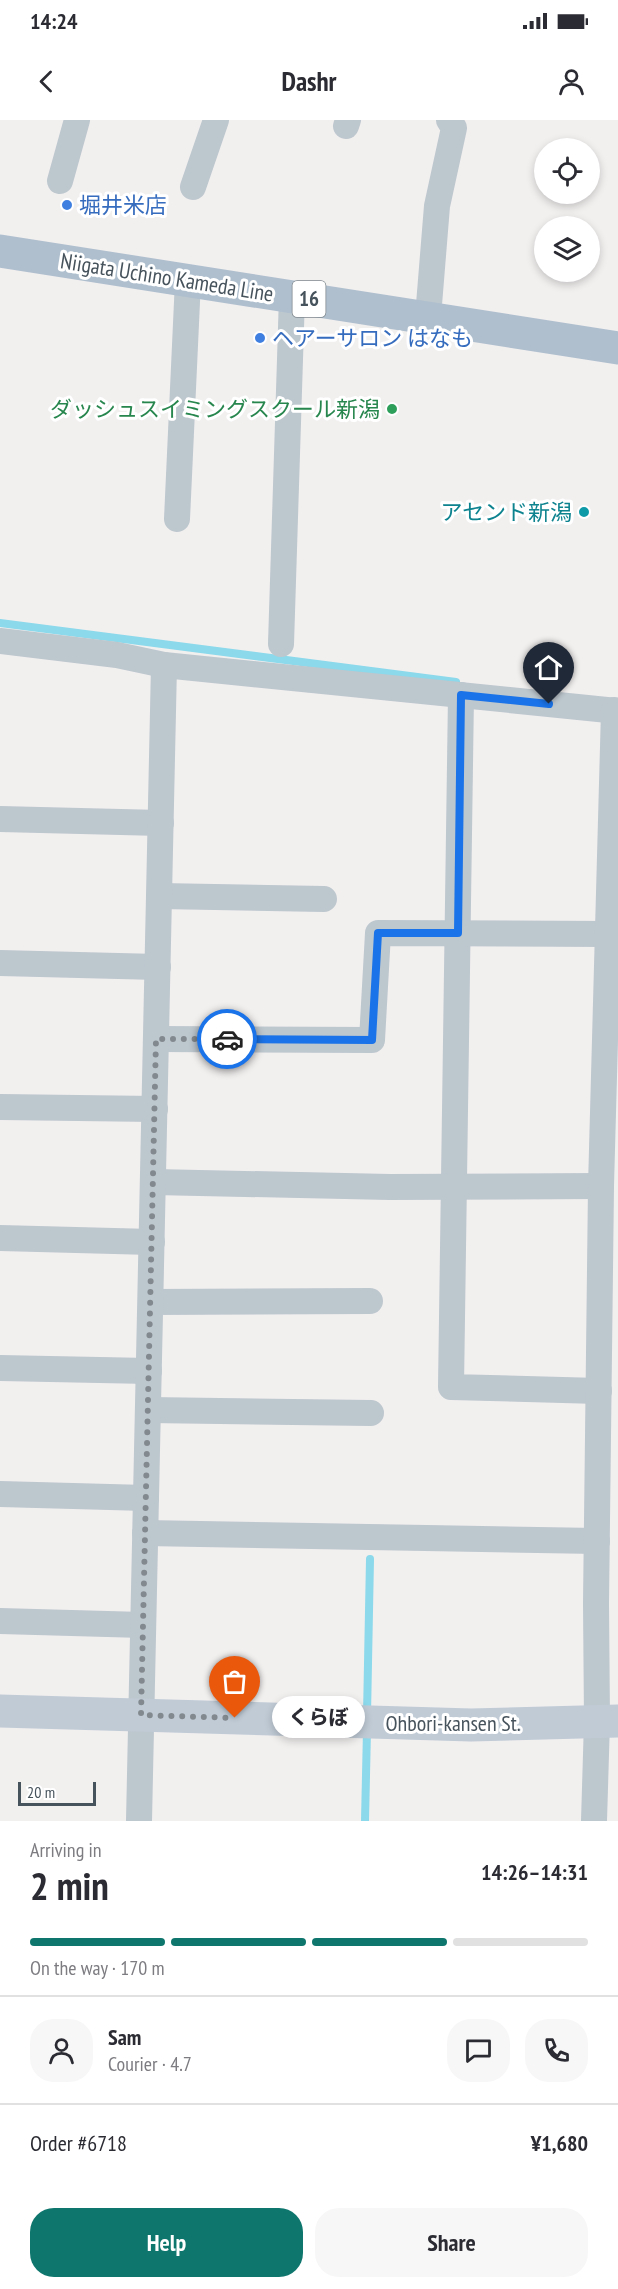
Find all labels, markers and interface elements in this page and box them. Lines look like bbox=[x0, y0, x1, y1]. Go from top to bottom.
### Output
text: 14:24 bbox=[30, 7, 78, 35]
text: Dashr bbox=[281, 64, 337, 98]
icon: back bbox=[30, 65, 63, 98]
icon: person bbox=[555, 65, 588, 98]
map controls bbox=[534, 138, 600, 282]
button: locate bbox=[534, 138, 600, 204]
place label: 堀井米店 bbox=[79, 191, 167, 219]
marker: 堀井米店 bbox=[60, 198, 74, 212]
button: layers bbox=[534, 216, 600, 282]
street label: Niigata Uchino Kameda Line bbox=[59, 246, 275, 308]
road number: 16 bbox=[292, 281, 326, 317]
place label: ヘアーサロン はなも bbox=[272, 324, 473, 352]
marker: ヘアーサロン はなも bbox=[253, 331, 267, 345]
place label: ダッシュスイミングスクール新潟 bbox=[50, 395, 380, 423]
marker: ダッシュスイミングスクール新潟 bbox=[385, 402, 399, 416]
place label: アセンド新潟 bbox=[440, 498, 572, 526]
marker: アセンド新潟 bbox=[577, 505, 591, 519]
pin bbox=[523, 642, 574, 704]
icon: home bbox=[532, 651, 565, 684]
courier bbox=[197, 1009, 257, 1069]
icon: car bbox=[211, 1023, 244, 1056]
pin bbox=[209, 1656, 260, 1718]
icon: bag bbox=[218, 1665, 251, 1698]
callout: くらぼ bbox=[271, 1697, 364, 1739]
text: くらぼ bbox=[289, 1704, 349, 1730]
street label: Ohbori-kansen St. bbox=[385, 1709, 521, 1737]
scale bar bbox=[18, 1779, 96, 1806]
text: 20 m bbox=[27, 1782, 55, 1802]
text: Arriving in bbox=[30, 1837, 102, 1863]
text: 14:26–14:31 bbox=[481, 1858, 588, 1886]
text: 2 min bbox=[30, 1860, 109, 1911]
text: On the way · 170 m bbox=[30, 1955, 165, 1981]
button: person bbox=[30, 2019, 93, 2082]
button: chat bbox=[447, 2019, 510, 2082]
button: phone bbox=[525, 2019, 588, 2082]
text: Sam bbox=[108, 2023, 141, 2051]
text: Courier · 4.7 bbox=[108, 2051, 192, 2077]
text: Order #6718 bbox=[30, 2129, 127, 2157]
text: ¥1,680 bbox=[531, 2129, 588, 2157]
button: Help bbox=[30, 2208, 303, 2277]
button: Share bbox=[315, 2208, 588, 2277]

